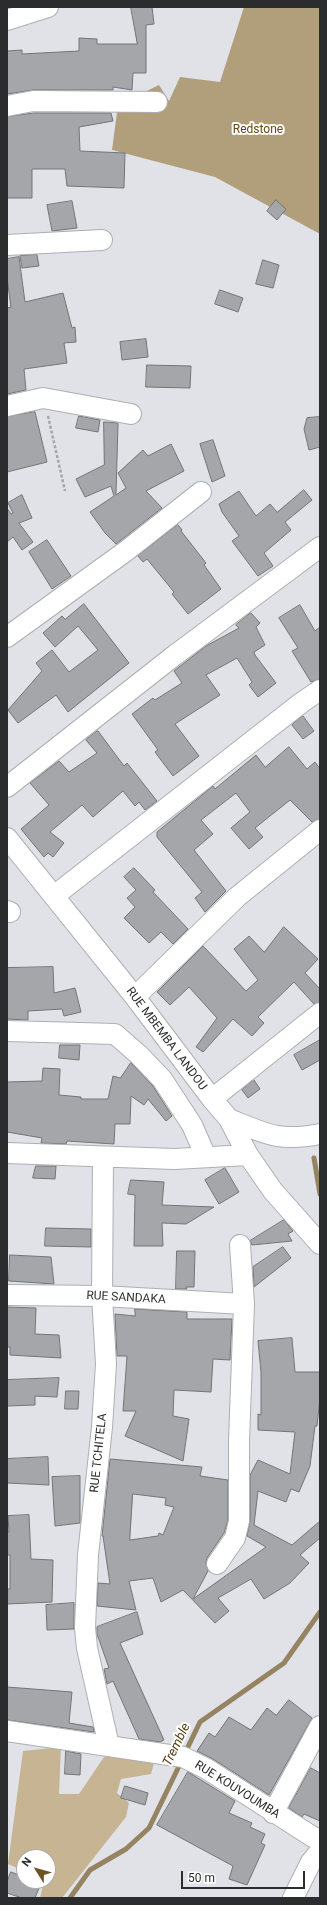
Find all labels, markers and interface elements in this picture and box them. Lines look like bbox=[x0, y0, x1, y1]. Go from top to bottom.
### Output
park label: Redstone bbox=[233, 123, 283, 137]
street label: RUE MBEMBA LANDOU bbox=[123, 985, 209, 1093]
street label: RUE SANDAKA bbox=[86, 1289, 166, 1307]
street label: RUE TCHITELA bbox=[88, 1413, 110, 1493]
water label: Tremble bbox=[160, 1721, 194, 1769]
street label: RUE KOUVOUMBA bbox=[192, 1758, 282, 1822]
north arrow bbox=[16, 1849, 56, 1889]
text: N bbox=[19, 1855, 34, 1869]
scale bar bbox=[183, 1863, 307, 1889]
text: 50 m bbox=[188, 1871, 215, 1885]

